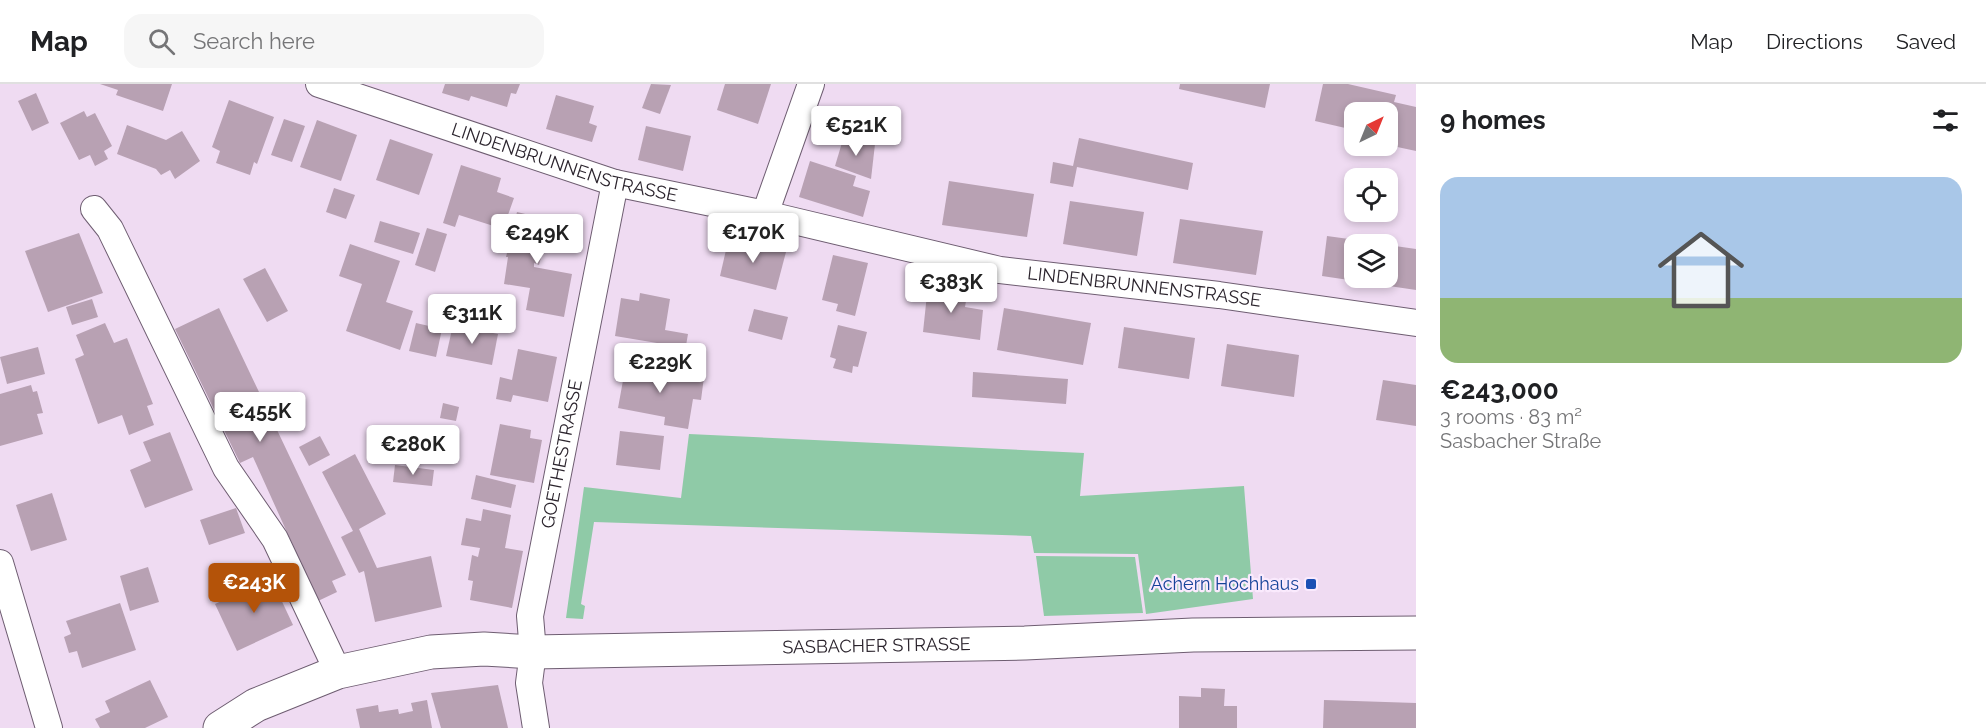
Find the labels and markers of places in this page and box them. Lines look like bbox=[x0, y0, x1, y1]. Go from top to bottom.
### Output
pin: €521K bbox=[814, 106, 898, 157]
pin: €170K bbox=[711, 213, 795, 264]
pin: €249K bbox=[495, 214, 579, 265]
pin: €383K bbox=[909, 263, 993, 314]
pin: €311K bbox=[430, 294, 514, 345]
pin: €229K bbox=[618, 343, 702, 394]
pin: €455K bbox=[218, 392, 302, 443]
pin: €280K bbox=[371, 425, 455, 476]
pin: €243K bbox=[212, 563, 296, 614]
place label: Achern Hochhaus bbox=[1151, 573, 1299, 594]
marker: Achern Hochhaus bbox=[1304, 577, 1318, 591]

